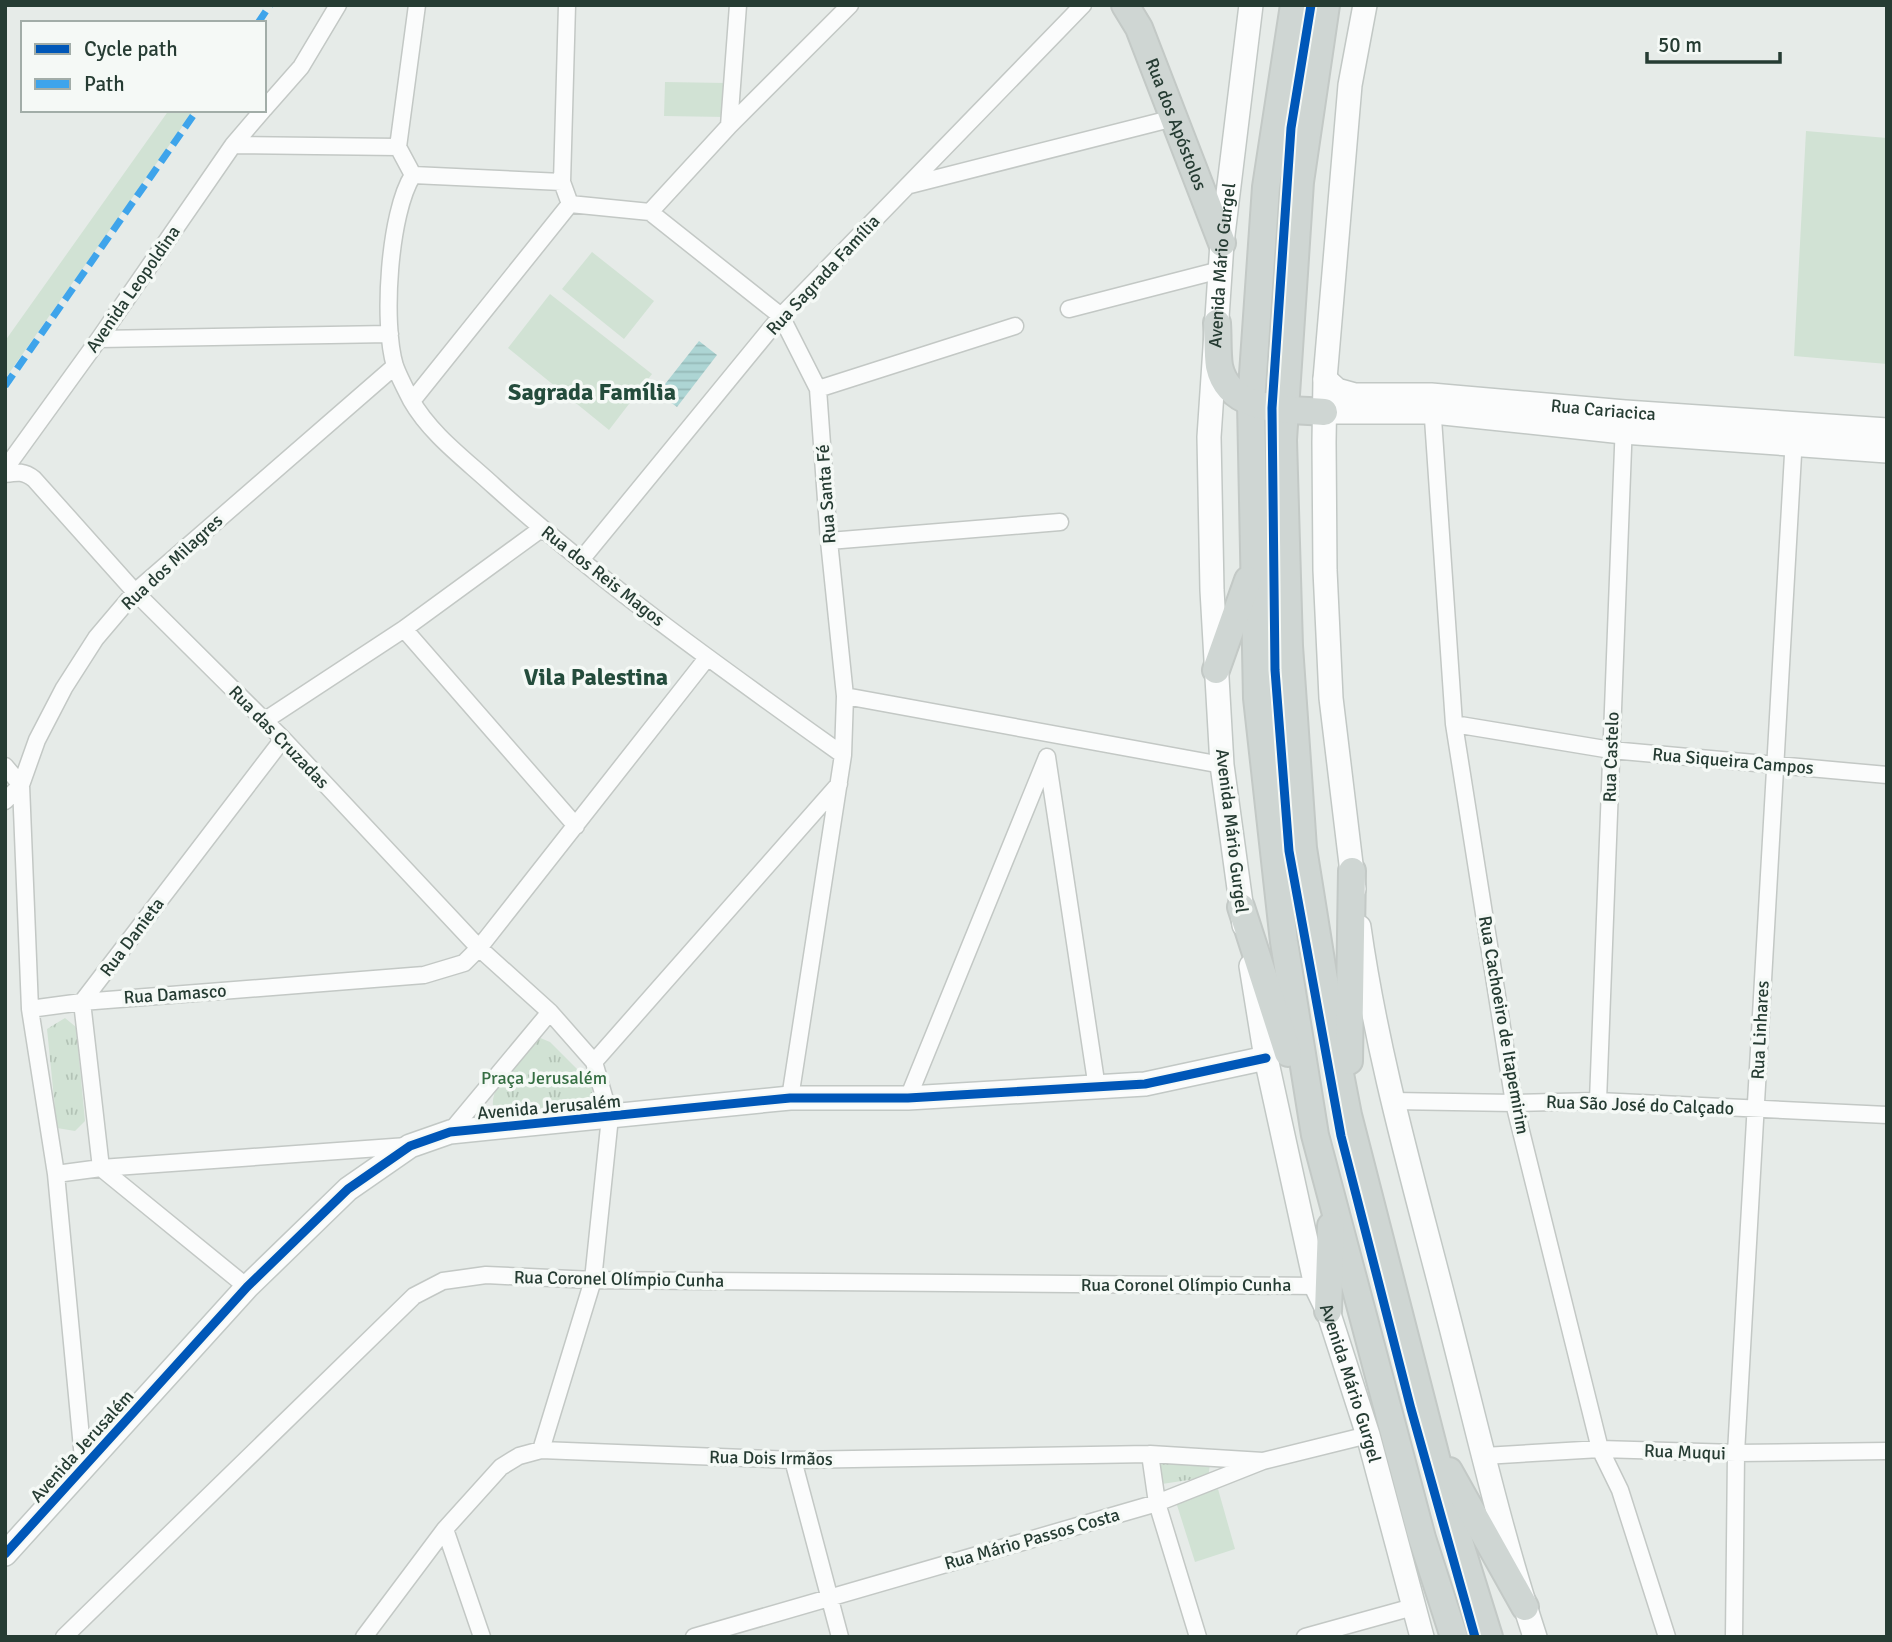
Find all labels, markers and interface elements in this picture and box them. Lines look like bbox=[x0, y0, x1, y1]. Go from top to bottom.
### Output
legend bbox=[21, 21, 266, 112]
scale bar bbox=[1647, 21, 1780, 65]
text: 50 m bbox=[1658, 32, 1702, 58]
text: Cycle path bbox=[84, 36, 178, 62]
street label: Rua dos Apóstolos bbox=[1141, 55, 1212, 193]
text: Path bbox=[84, 71, 125, 97]
street label: Avenida Mário Gurgel bbox=[1204, 182, 1240, 349]
street label: Rua Sagrada Família bbox=[762, 210, 884, 340]
street label: Avenida Leopoldina bbox=[81, 221, 185, 357]
district label: Sagrada Família bbox=[508, 377, 676, 407]
street label: Rua Cariacica bbox=[1550, 395, 1657, 425]
street label: Rua Santa Fé bbox=[812, 444, 840, 544]
street label: Rua dos Milagres bbox=[117, 509, 227, 615]
street label: Rua dos Reis Magos bbox=[537, 521, 669, 631]
district label: Vila Palestina bbox=[524, 662, 668, 692]
street label: Rua das Cruzadas bbox=[224, 681, 334, 793]
street label: Rua Castelo bbox=[1598, 711, 1624, 803]
street label: Rua Siqueira Campos bbox=[1651, 743, 1815, 779]
street label: Avenida Mário Gurgel bbox=[1211, 748, 1253, 914]
street label: Rua Danieta bbox=[95, 893, 169, 981]
street label: Rua Cachoeiro de Itapemirim bbox=[1474, 914, 1534, 1136]
street label: Rua Damasco bbox=[123, 979, 227, 1009]
street label: Rua Linhares bbox=[1746, 980, 1774, 1080]
park label: Praça Jerusalém bbox=[481, 1067, 607, 1089]
street label: Avenida Jerusalém bbox=[476, 1090, 622, 1124]
street label: Rua São José do Calçado bbox=[1546, 1091, 1734, 1119]
street label: Rua Coronel Olímpio Cunha bbox=[514, 1266, 724, 1292]
street label: Rua Coronel Olímpio Cunha bbox=[1081, 1274, 1291, 1296]
street label: Avenida Mário Gurgel bbox=[1315, 1300, 1386, 1465]
street label: Avenida Jerusalém bbox=[26, 1385, 138, 1507]
street label: Rua Muqui bbox=[1644, 1440, 1726, 1464]
street label: Rua Dois Irmãos bbox=[709, 1446, 833, 1470]
street label: Rua Mário Passos Costa bbox=[942, 1503, 1122, 1575]

